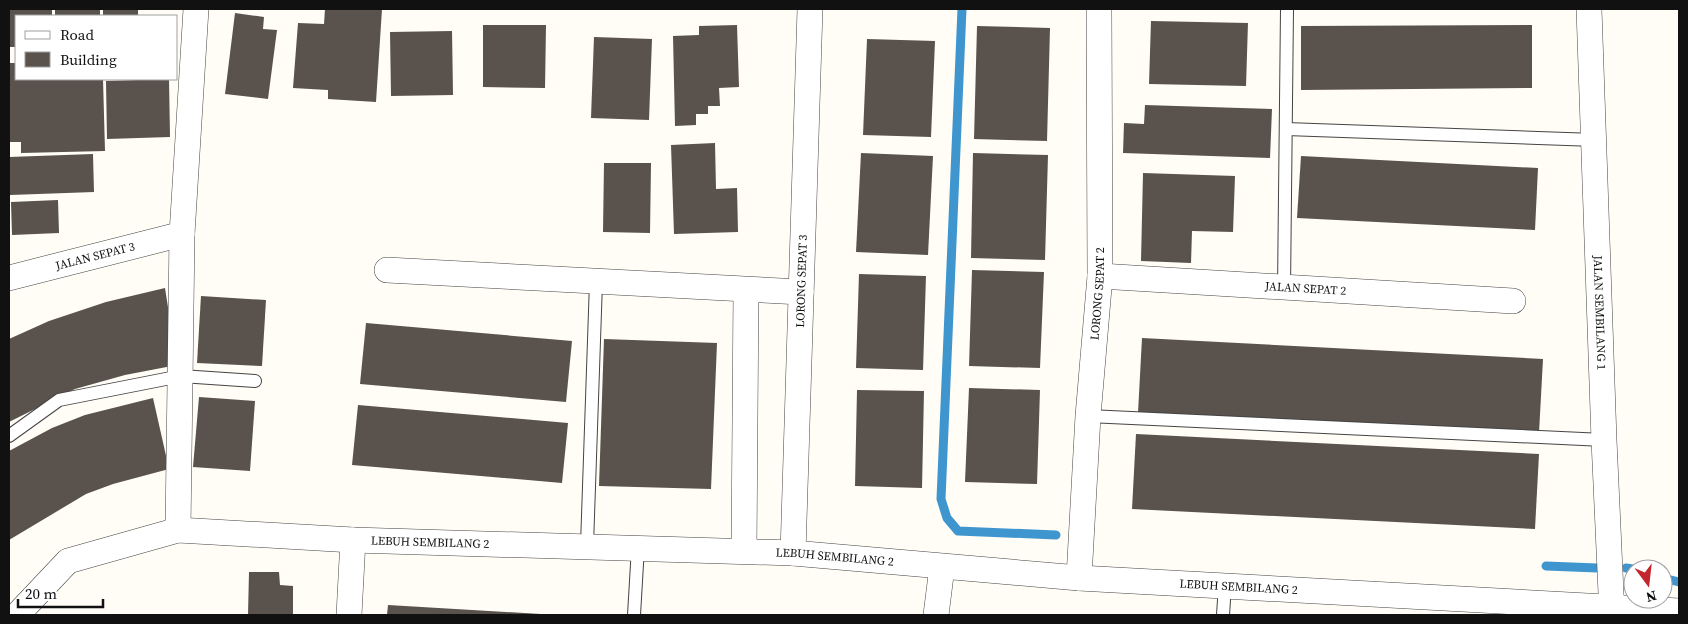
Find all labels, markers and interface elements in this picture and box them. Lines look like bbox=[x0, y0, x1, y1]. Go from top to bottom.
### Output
legend bbox=[15, 15, 178, 80]
text: Road bbox=[60, 24, 94, 45]
text: Building bbox=[60, 49, 117, 70]
street label: LORONG SEPAT 3 bbox=[792, 234, 811, 328]
street label: JALAN SEPAT 3 bbox=[53, 238, 137, 274]
street label: LORONG SEPAT 2 bbox=[1087, 247, 1108, 341]
street label: JALAN SEMBILANG 1 bbox=[1590, 254, 1610, 371]
street label: JALAN SEPAT 2 bbox=[1264, 278, 1347, 299]
street label: LEBUH SEMBILANG 2 bbox=[371, 533, 490, 552]
street label: LEBUH SEMBILANG 2 bbox=[775, 544, 895, 570]
north arrow bbox=[1623, 559, 1673, 609]
scale bar bbox=[18, 576, 102, 608]
street label: LEBUH SEMBILANG 2 bbox=[1179, 576, 1298, 598]
text: 20 m bbox=[25, 583, 57, 604]
text: N bbox=[1644, 586, 1659, 608]

